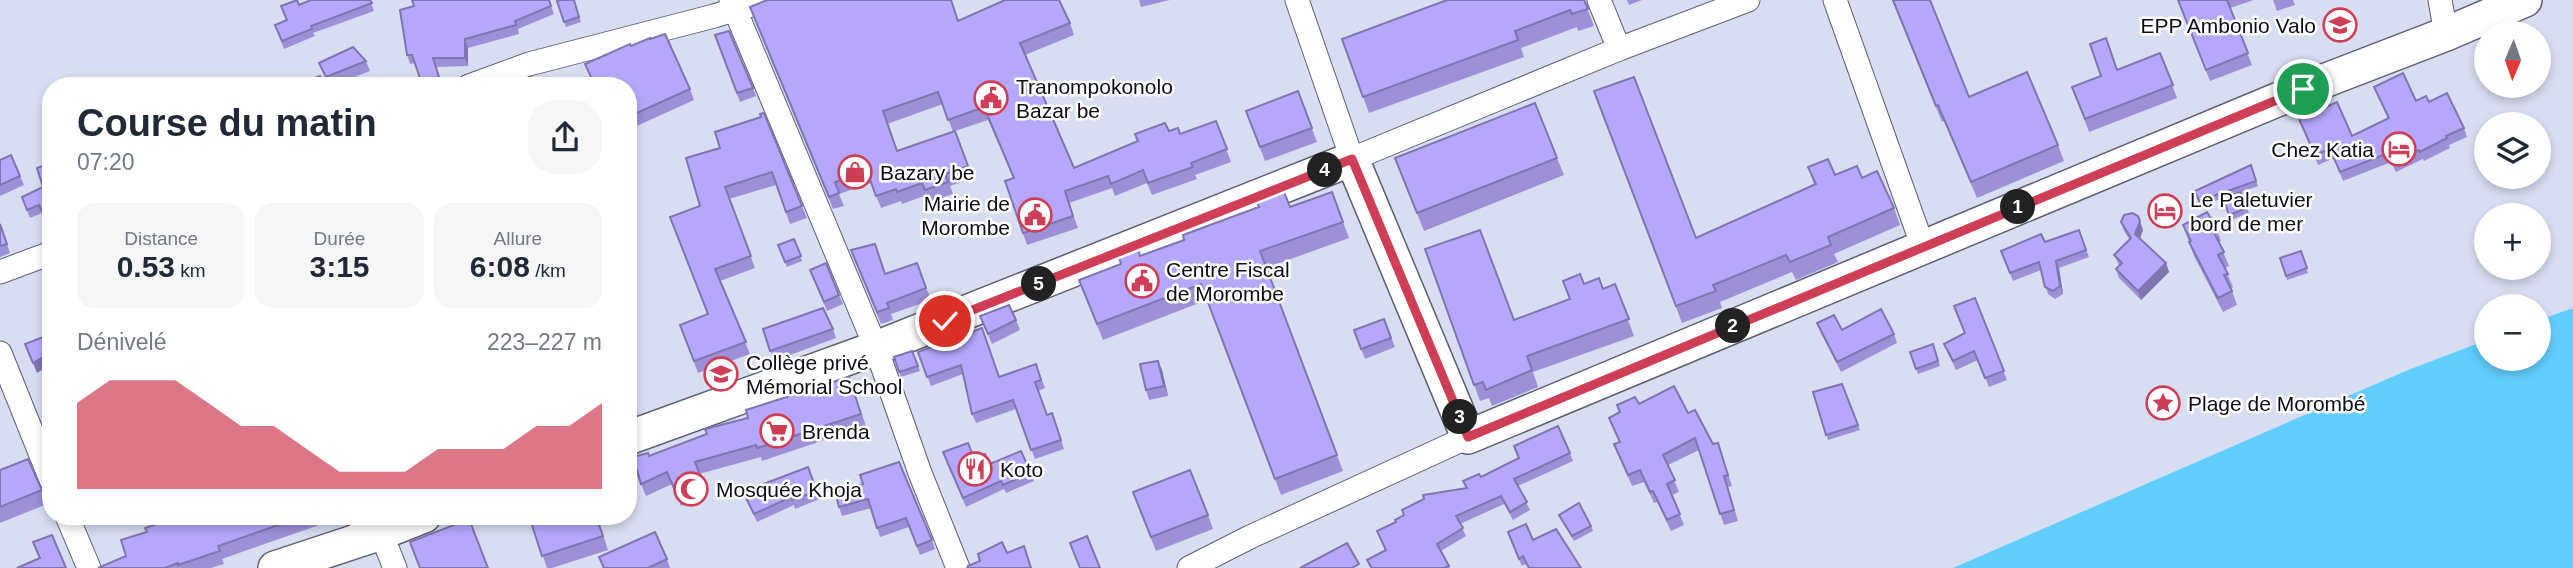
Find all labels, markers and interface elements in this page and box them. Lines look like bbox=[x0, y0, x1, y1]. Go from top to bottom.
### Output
school or university icon: EPP Ambonio Valo bbox=[2321, 6, 2359, 44]
place label: EPP Ambonio Valo bbox=[2140, 14, 2316, 37]
north arrow bbox=[2474, 21, 2552, 98]
map controls bbox=[2474, 21, 2551, 371]
pin bbox=[2273, 59, 2333, 119]
icon: arrive bbox=[2284, 70, 2322, 108]
place label: Tranompokonolo Bazar be bbox=[1016, 75, 1173, 122]
public building icon: Tranompokonolo Bazar be bbox=[972, 79, 1010, 117]
button: share bbox=[528, 100, 602, 174]
text: Course du matin bbox=[77, 102, 377, 144]
button: layers bbox=[2474, 112, 2551, 189]
hotel icon: Chez Katia bbox=[2380, 130, 2418, 168]
place label: Chez Katia bbox=[2271, 138, 2374, 161]
text: 07:20 bbox=[77, 149, 135, 175]
pin: 4 bbox=[1308, 152, 1342, 188]
shop icon: Bazary be bbox=[836, 153, 874, 191]
text: 4 bbox=[1319, 159, 1330, 180]
place label: Bazary be bbox=[880, 161, 975, 184]
place label: Le Paletuvier bord de mer bbox=[2190, 188, 2313, 235]
pin: 1 bbox=[2000, 190, 2036, 224]
place label: Mairie de Morombe bbox=[921, 192, 1010, 239]
hotel icon: Le Paletuvier bord de mer bbox=[2146, 192, 2184, 230]
public building icon: Mairie de Morombe bbox=[1016, 196, 1054, 234]
text: 1 bbox=[2012, 196, 2023, 217]
button: + bbox=[2474, 203, 2551, 280]
text: Distance bbox=[124, 228, 198, 249]
text: Durée bbox=[314, 228, 365, 249]
text: Allure bbox=[494, 228, 542, 249]
text: 0.53 bbox=[117, 250, 175, 283]
text: 3:15 bbox=[309, 250, 370, 283]
text: 6:08 bbox=[470, 250, 530, 283]
place label: Centre Fiscal de Morombe bbox=[1166, 258, 1290, 305]
text: km bbox=[175, 260, 206, 281]
text: /km bbox=[530, 260, 566, 281]
public building icon: Centre Fiscal de Morombe bbox=[1123, 262, 1161, 300]
pin: 5 bbox=[1021, 266, 1056, 302]
text: 5 bbox=[1033, 273, 1044, 294]
pin bbox=[915, 291, 975, 351]
button: − bbox=[2474, 294, 2551, 371]
icon: check bbox=[926, 302, 964, 340]
pin: 2 bbox=[1716, 308, 1750, 344]
text: 2 bbox=[1727, 315, 1738, 336]
text: Dénivelé bbox=[77, 329, 167, 355]
text: 223–227 m bbox=[487, 329, 602, 355]
place label: Collège privé Mémorial School bbox=[746, 351, 902, 398]
school or university icon: Collège privé Mémorial School bbox=[702, 355, 740, 393]
place icon: Plage de Morombé bbox=[2144, 384, 2182, 422]
place label: Plage de Morombé bbox=[2188, 392, 2365, 415]
pin: 3 bbox=[1442, 400, 1478, 434]
text: 3 bbox=[1454, 406, 1465, 427]
supermarket icon: Brenda bbox=[758, 412, 796, 450]
place label: Brenda bbox=[802, 420, 870, 443]
restaurant icon: Koto bbox=[956, 450, 994, 488]
place label: Koto bbox=[1000, 458, 1043, 481]
mosque icon: Mosquée Khoja bbox=[672, 470, 710, 508]
place label: Mosquée Khoja bbox=[716, 478, 862, 501]

